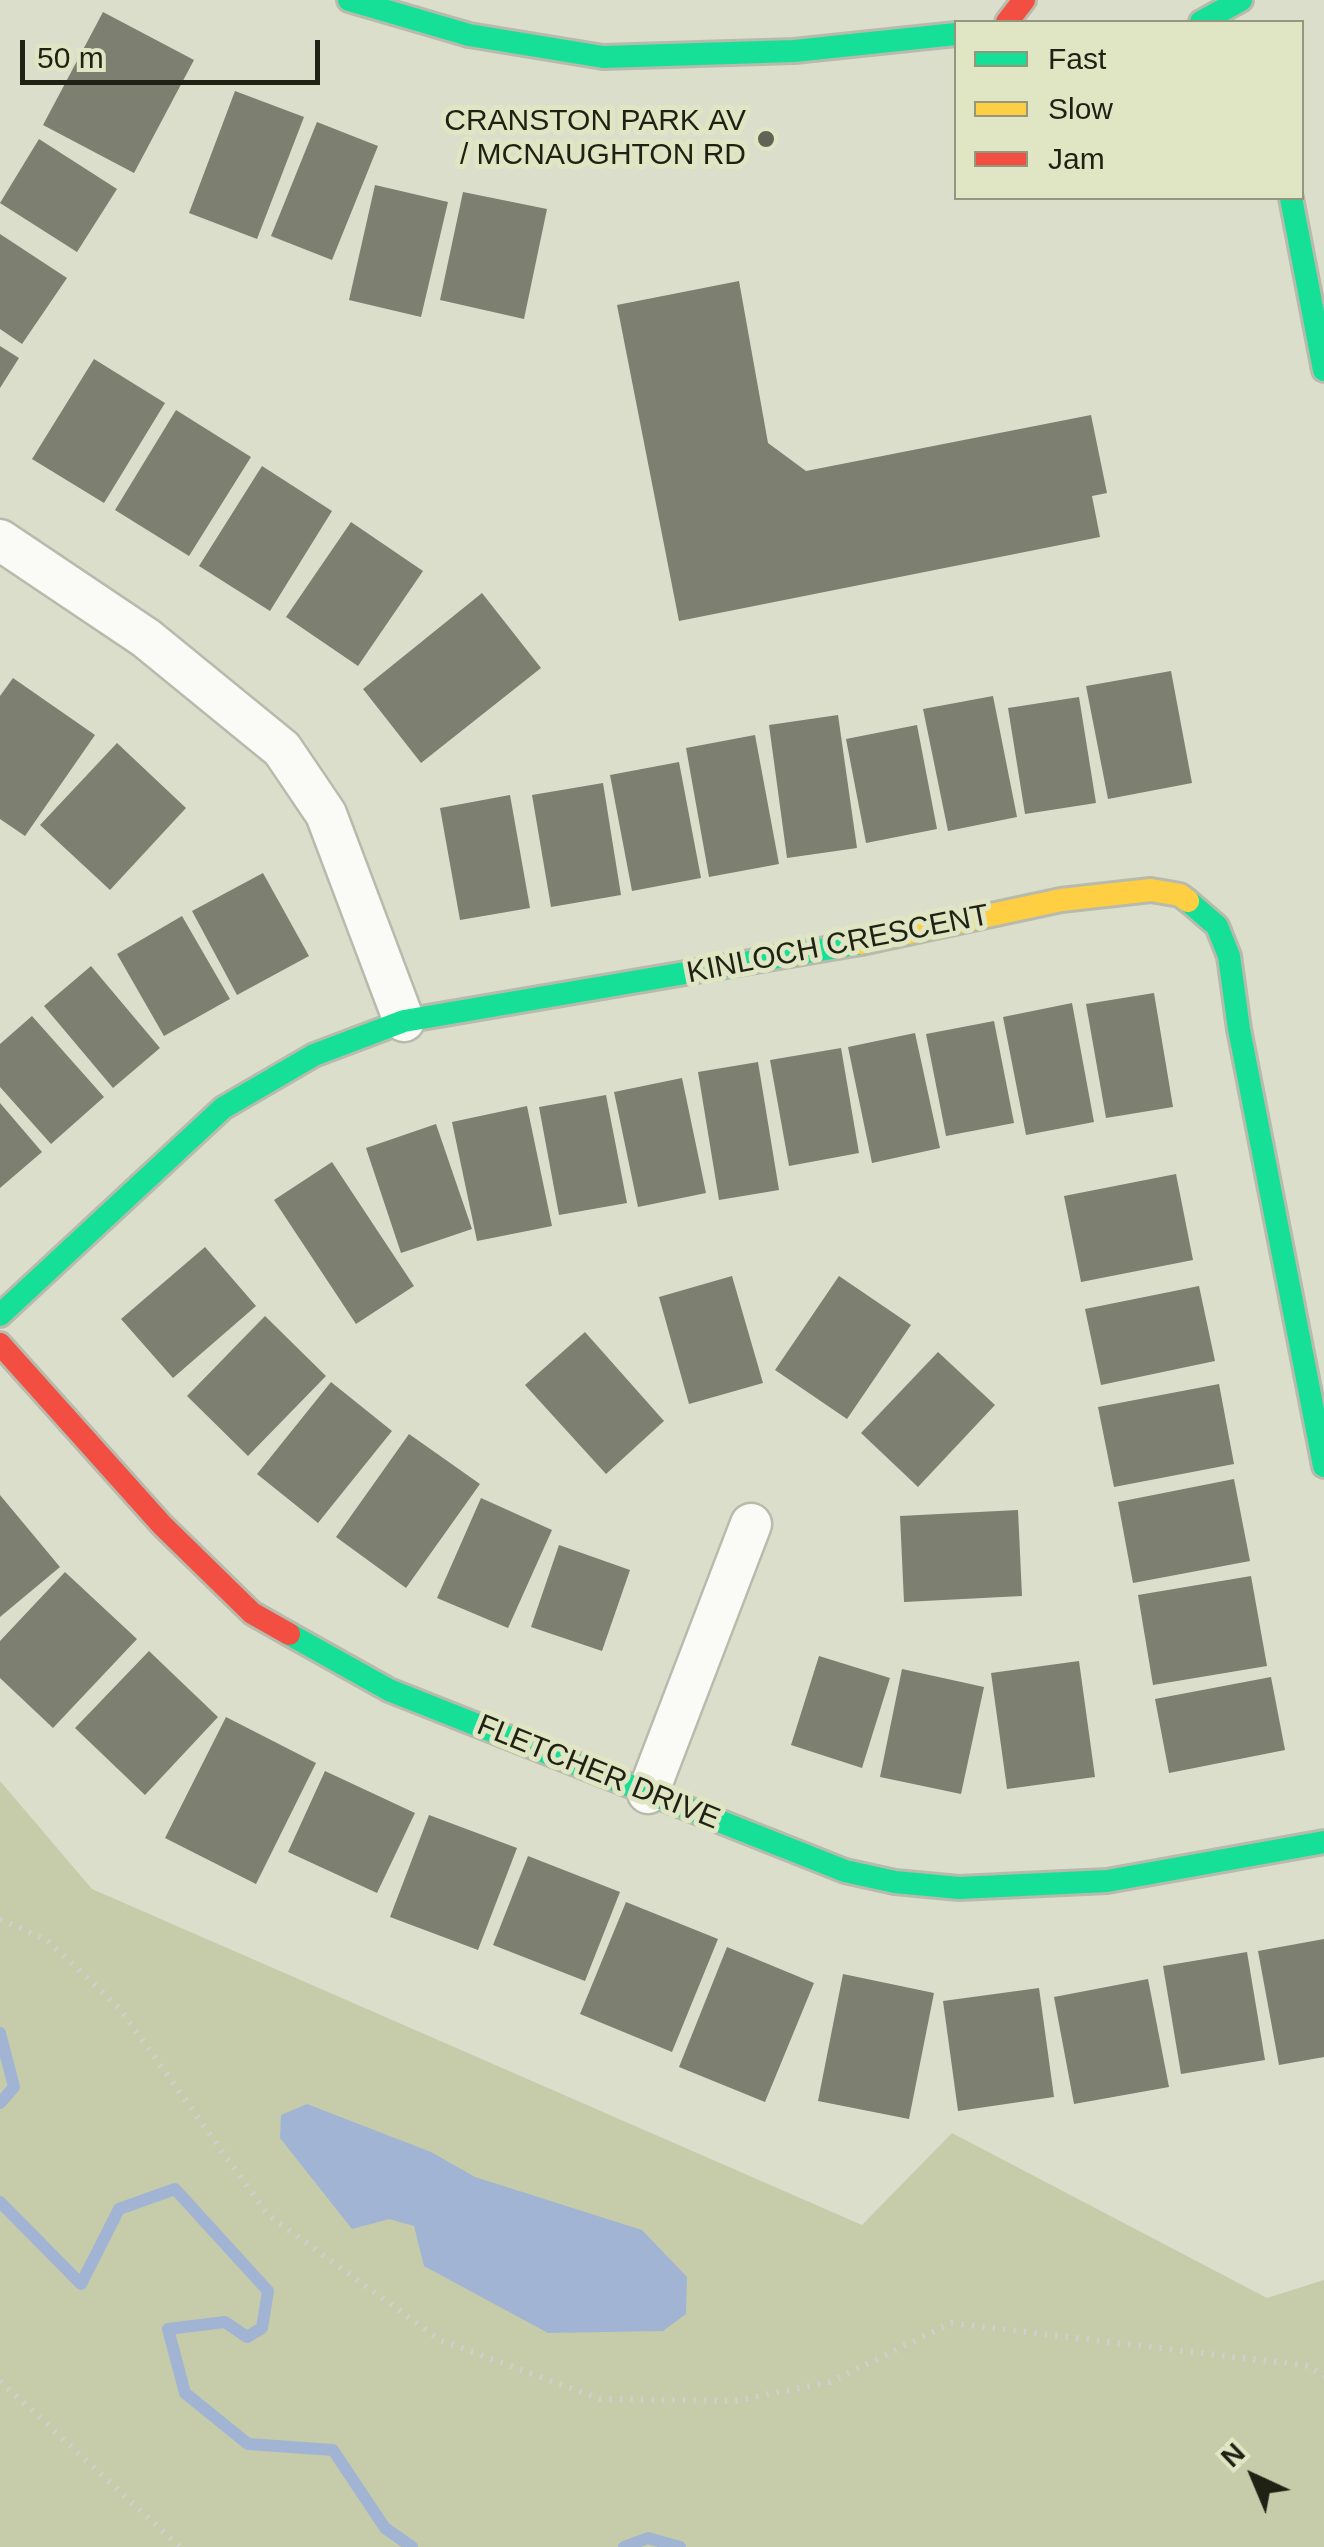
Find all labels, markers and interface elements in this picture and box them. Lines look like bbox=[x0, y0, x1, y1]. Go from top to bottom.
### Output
scale bar bbox=[25, 20, 325, 82]
legend bbox=[954, 20, 1304, 200]
text: 50 m bbox=[37, 41, 104, 74]
text: Fast bbox=[1048, 42, 1106, 75]
text: Slow bbox=[1048, 92, 1113, 125]
place label: CRANSTON PARK AV / MCNAUGHTON RD bbox=[444, 104, 746, 174]
marker: CRANSTON PARK AV / MCNAUGHTON RD bbox=[755, 128, 777, 150]
text: Jam bbox=[1048, 142, 1105, 175]
street label: KINLOCH CRESCENT bbox=[684, 898, 992, 992]
street label: FLETCHER DRIVE bbox=[471, 1708, 725, 1838]
north arrow bbox=[1204, 2427, 1304, 2527]
text: N bbox=[1215, 2437, 1251, 2473]

